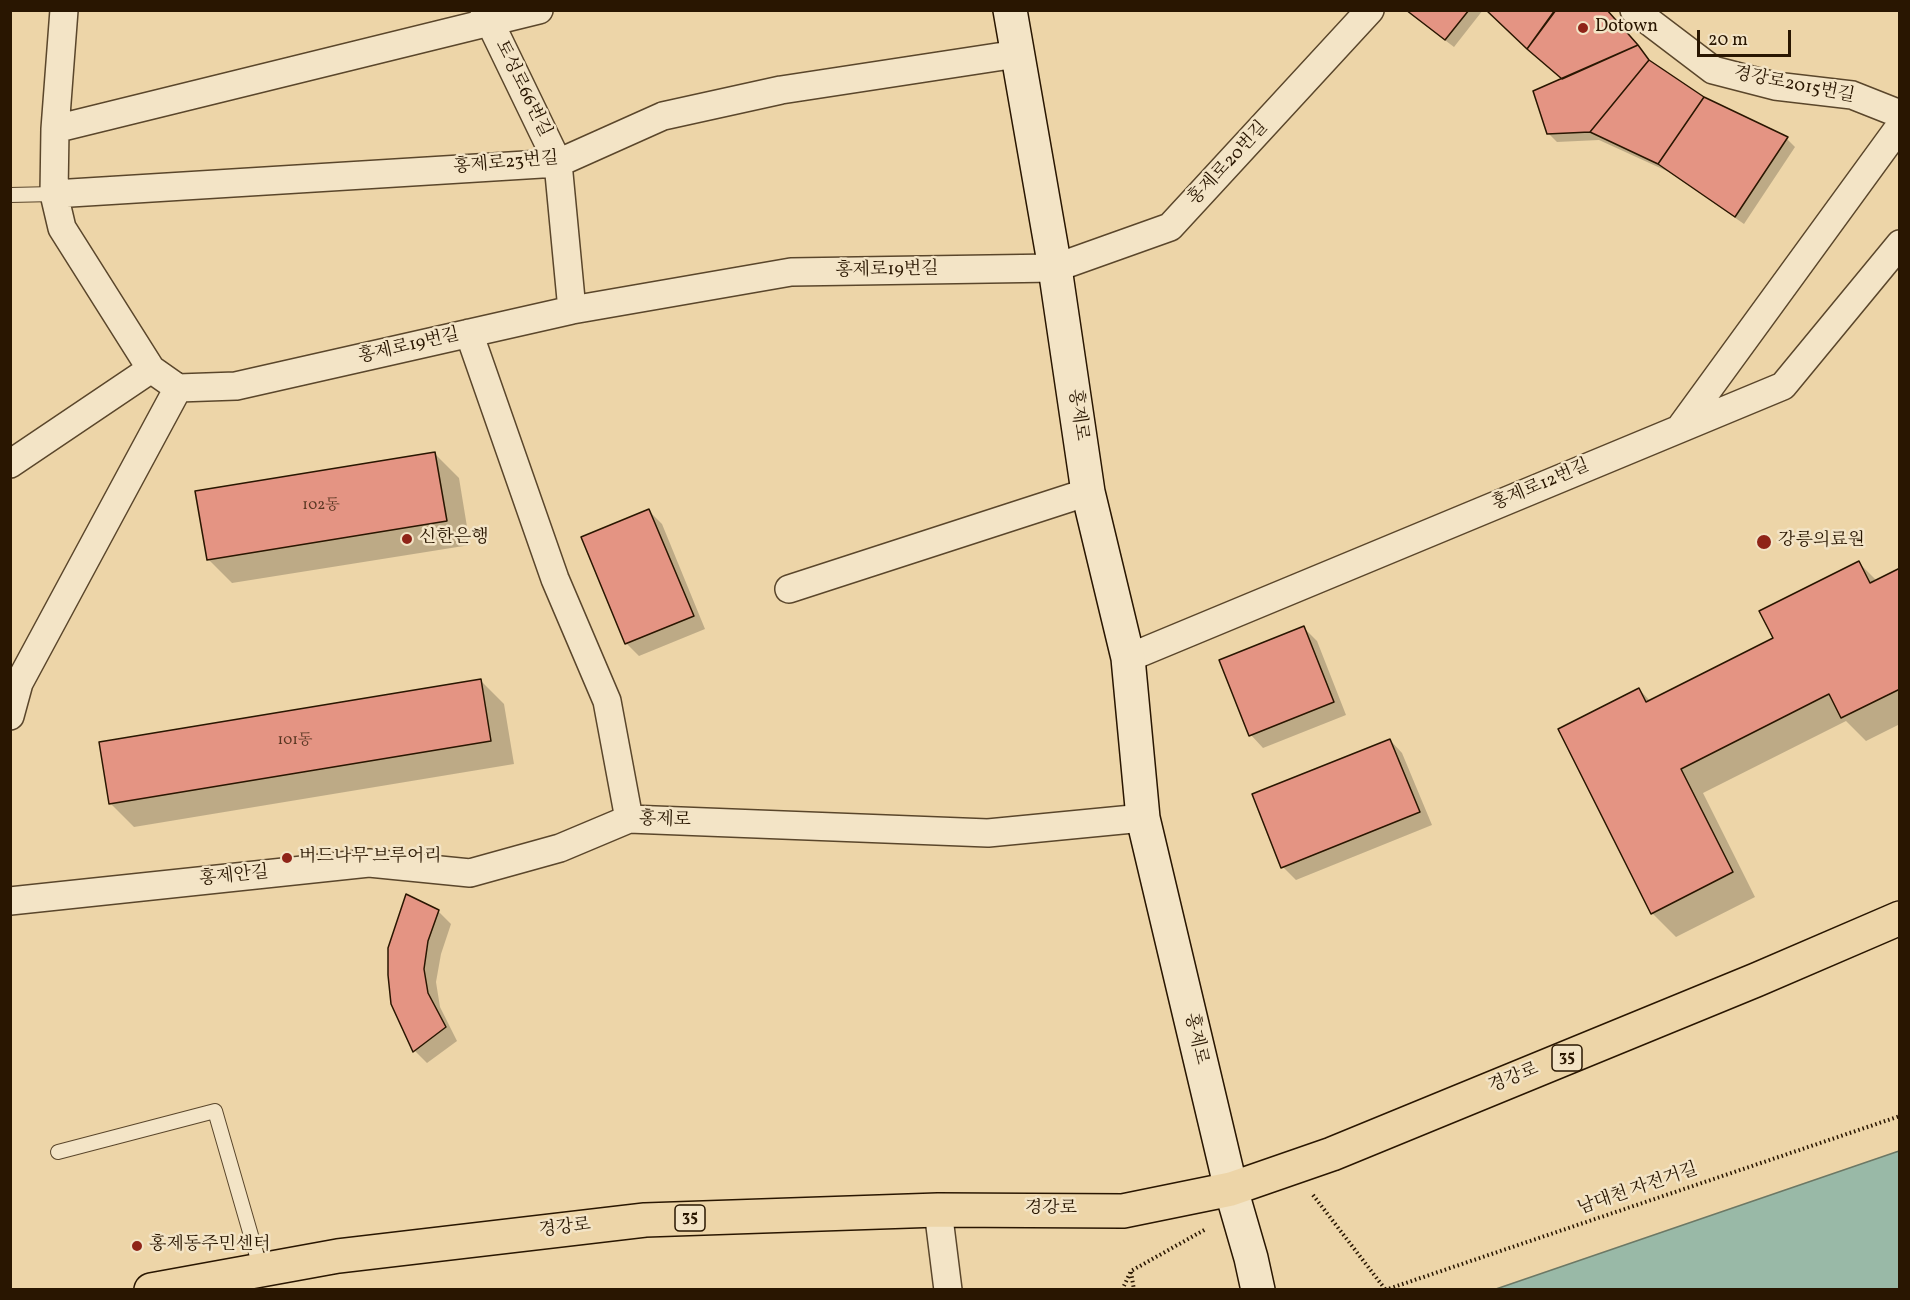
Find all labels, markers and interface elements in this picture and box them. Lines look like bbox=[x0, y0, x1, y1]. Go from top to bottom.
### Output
place label: Dotown bbox=[1595, 17, 1658, 39]
scale bar bbox=[1700, 18, 1794, 56]
marker: Dotown bbox=[1576, 21, 1590, 35]
text: 20 m bbox=[1708, 28, 1748, 53]
street label: 토성로66번길 bbox=[489, 37, 555, 141]
street label: 경강로2015번길 bbox=[1732, 64, 1856, 108]
street label: 홍제로20번길 bbox=[1185, 117, 1273, 211]
street label: 홍제로23번길 bbox=[453, 149, 559, 179]
street label: 홍제로19번길 bbox=[835, 259, 939, 283]
street label: 홍제로19번길 bbox=[356, 325, 462, 369]
street label: 홍제로 bbox=[1063, 388, 1091, 442]
street label: 홍제로12번길 bbox=[1489, 456, 1593, 516]
house number: 102동 bbox=[302, 497, 340, 515]
place label: 신한은행 bbox=[419, 528, 489, 550]
place label: 강릉의료원 bbox=[1778, 531, 1865, 553]
marker: 신한은행 bbox=[400, 532, 414, 546]
marker: 강릉의료원 bbox=[1755, 533, 1773, 551]
house number: 101동 bbox=[277, 732, 313, 750]
street label: 홍제로 bbox=[639, 809, 691, 833]
place label: 버드나무 브루어리 bbox=[299, 847, 442, 869]
marker: 버드나무 브루어리 bbox=[280, 851, 294, 865]
street label: 홍제안길 bbox=[198, 863, 270, 891]
street label: 홍제로 bbox=[1179, 1011, 1211, 1067]
road number: 35 bbox=[1552, 1045, 1582, 1071]
street label: 경강로 bbox=[1486, 1059, 1542, 1099]
street label: 남대천 자전거길 bbox=[1575, 1159, 1701, 1221]
street label: 경강로 bbox=[1025, 1199, 1077, 1221]
road number: 35 bbox=[675, 1205, 705, 1231]
street label: 경강로 bbox=[538, 1215, 592, 1243]
place label: 홍제동주민센터 bbox=[149, 1235, 271, 1257]
marker: 홍제동주민센터 bbox=[130, 1239, 144, 1253]

